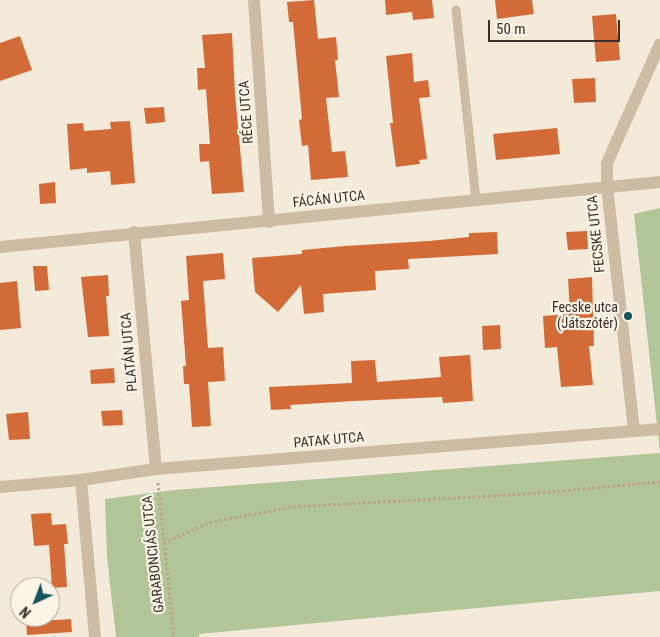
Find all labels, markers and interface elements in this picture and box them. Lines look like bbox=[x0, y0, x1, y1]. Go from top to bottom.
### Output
scale bar bbox=[490, 10, 622, 42]
text: 50 m bbox=[496, 20, 526, 38]
street label: RÉCE UTCA bbox=[236, 80, 258, 144]
street label: FÁCÁN UTCA bbox=[292, 188, 366, 212]
street label: FECSKE UTCA bbox=[585, 195, 609, 273]
place label: Fecske utca (Játszótér) bbox=[552, 300, 618, 332]
marker: Fecske utca (Játszótér) bbox=[622, 310, 634, 322]
street label: PLATÁN UTCA bbox=[118, 312, 142, 392]
street label: PATAK UTCA bbox=[293, 430, 365, 452]
street label: GARABONCIÁS UTCA bbox=[139, 495, 169, 613]
north arrow bbox=[10, 577, 60, 627]
text: N bbox=[17, 603, 34, 621]

